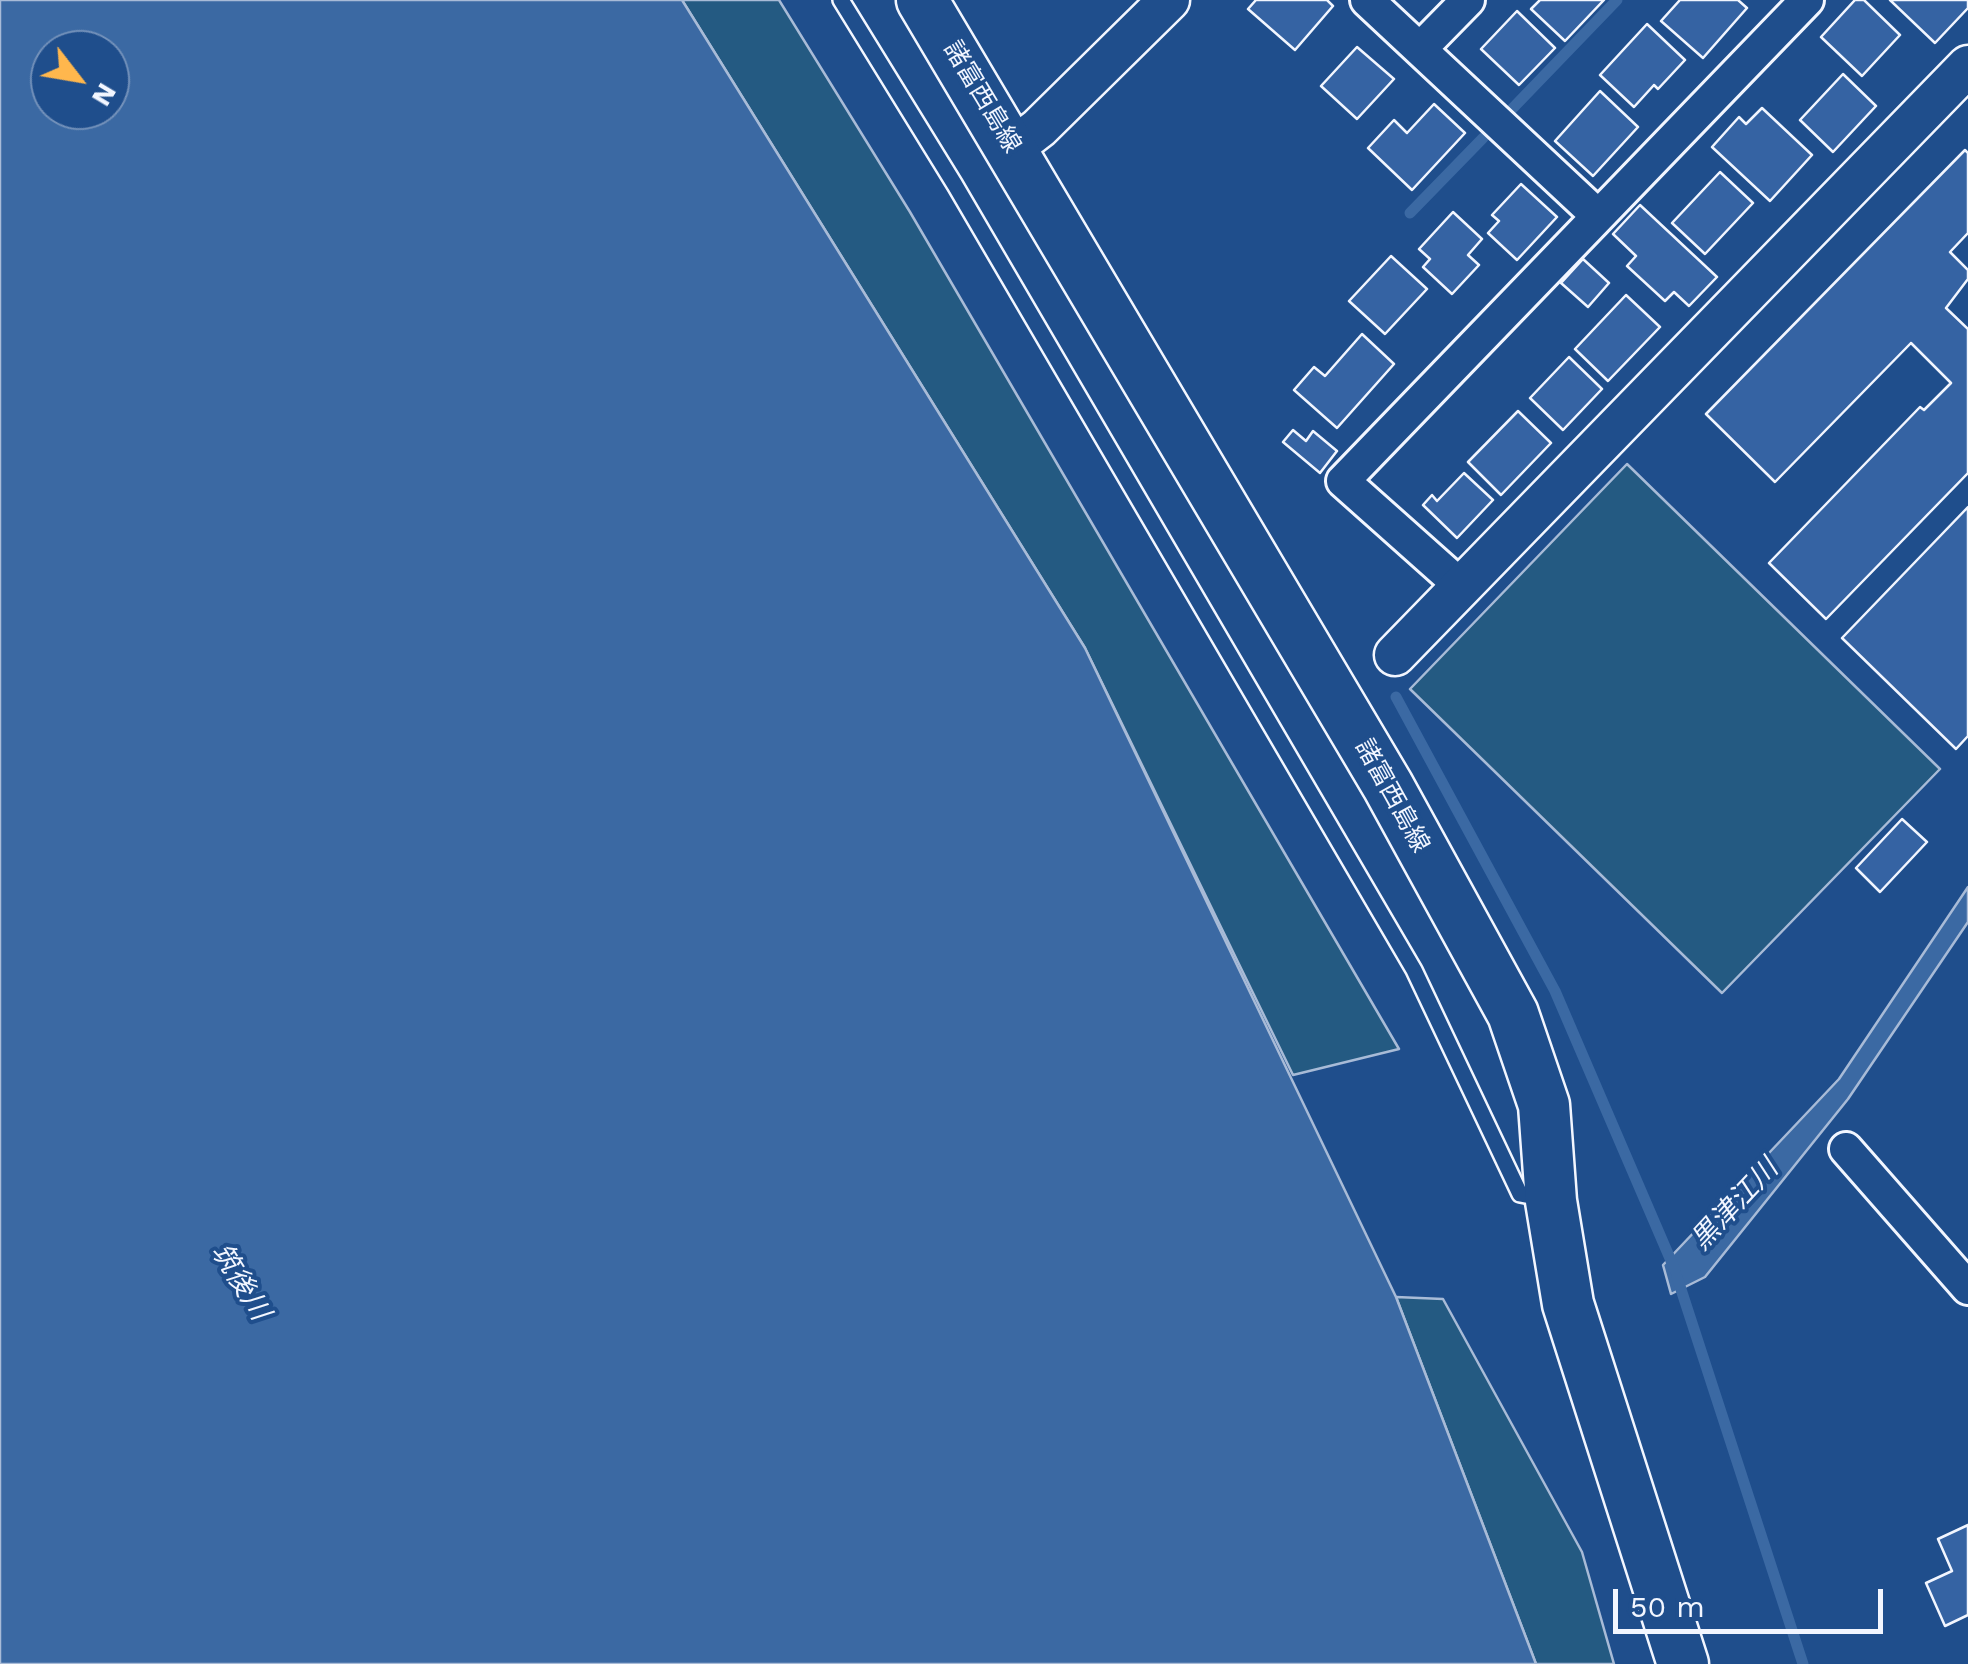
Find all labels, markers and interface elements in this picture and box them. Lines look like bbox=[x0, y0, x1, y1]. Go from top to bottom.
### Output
north arrow bbox=[30, 30, 130, 130]
street label: 諸富西島線 bbox=[937, 36, 1027, 158]
text: N bbox=[85, 77, 124, 112]
street label: 諸富西島線 bbox=[1349, 734, 1435, 858]
water label: 黒津江川 bbox=[1685, 1153, 1785, 1257]
water label: 筑後川 bbox=[203, 1237, 277, 1327]
scale bar bbox=[1618, 1569, 1888, 1631]
text: 50 m bbox=[1630, 1589, 1705, 1624]

